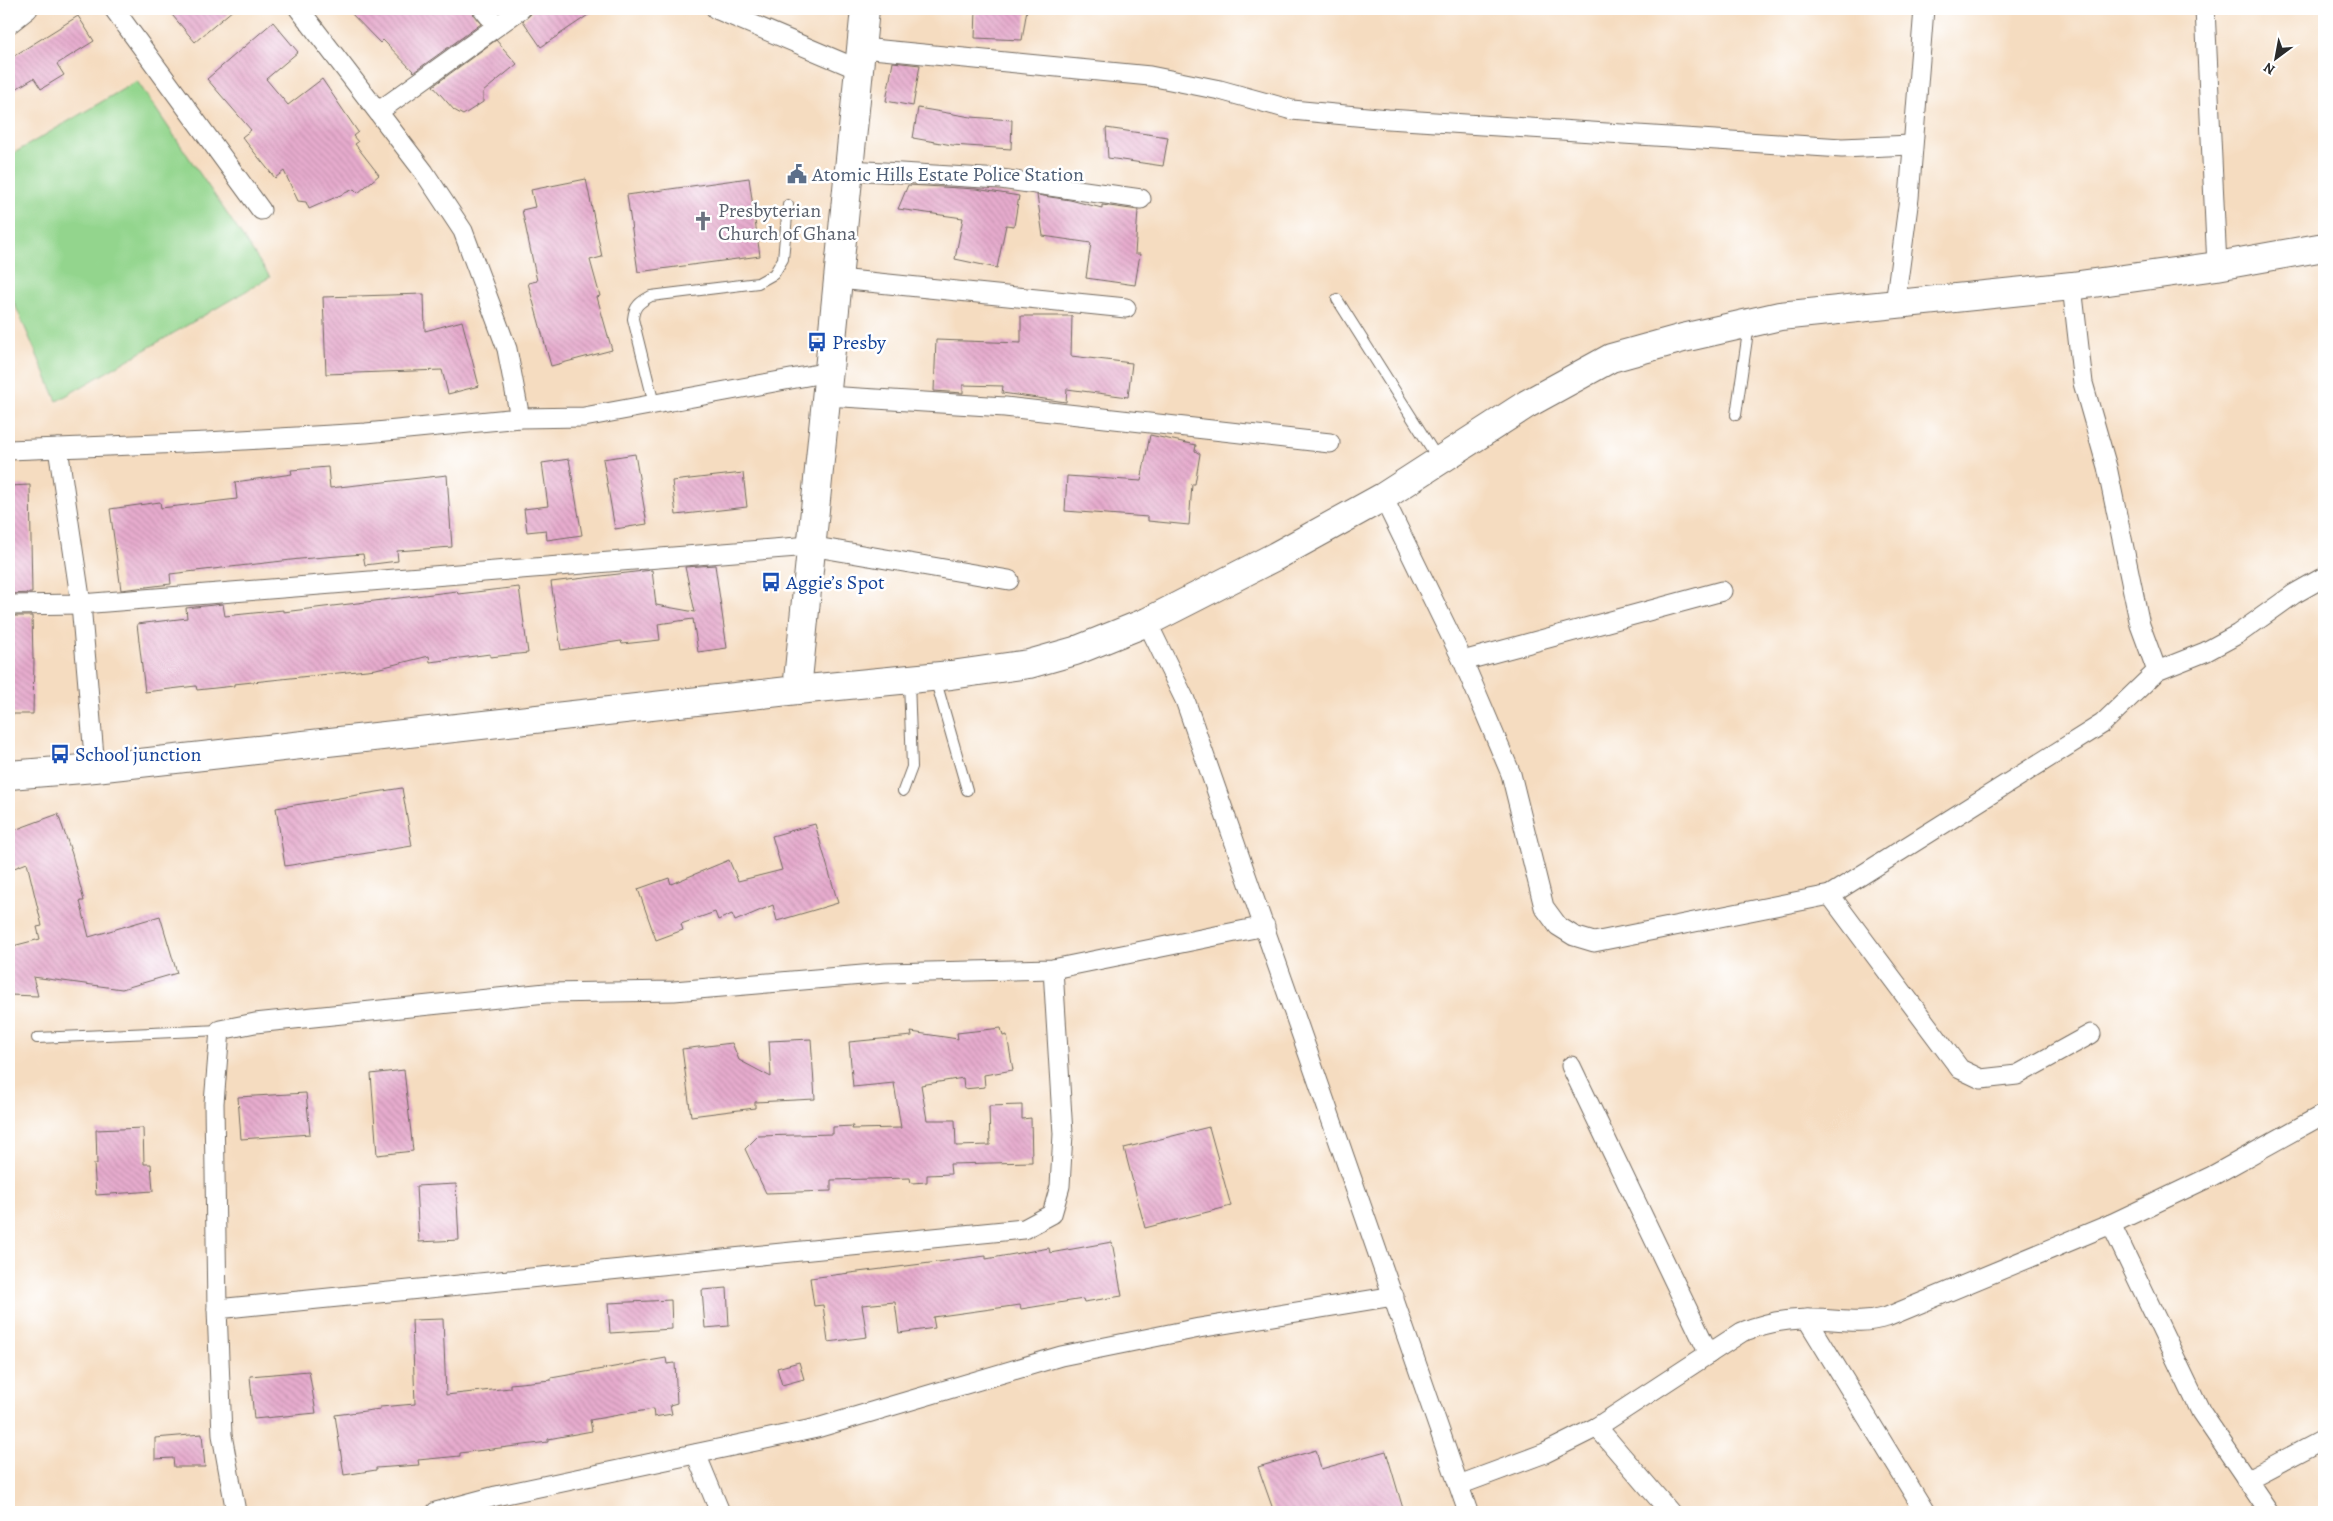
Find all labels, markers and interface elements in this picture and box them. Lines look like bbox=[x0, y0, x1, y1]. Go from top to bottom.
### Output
north arrow bbox=[2250, 32, 2300, 82]
text: N bbox=[2260, 58, 2279, 79]
place label: Atomic Hills Estate Police Station bbox=[811, 161, 1084, 188]
public building icon: Atomic Hills Estate Police Station bbox=[786, 163, 808, 185]
place label: Presbyterian Church of Ghana bbox=[718, 197, 857, 247]
church icon: Presbyterian Church of Ghana bbox=[692, 210, 714, 232]
place label: Presby bbox=[832, 329, 887, 356]
bus stop icon: Presby bbox=[806, 331, 828, 353]
place label: Aggie’s Spot bbox=[785, 569, 885, 596]
bus stop icon: Aggie’s Spot bbox=[760, 571, 782, 593]
place label: School junction bbox=[75, 741, 202, 768]
bus stop icon: School junction bbox=[49, 743, 71, 765]

